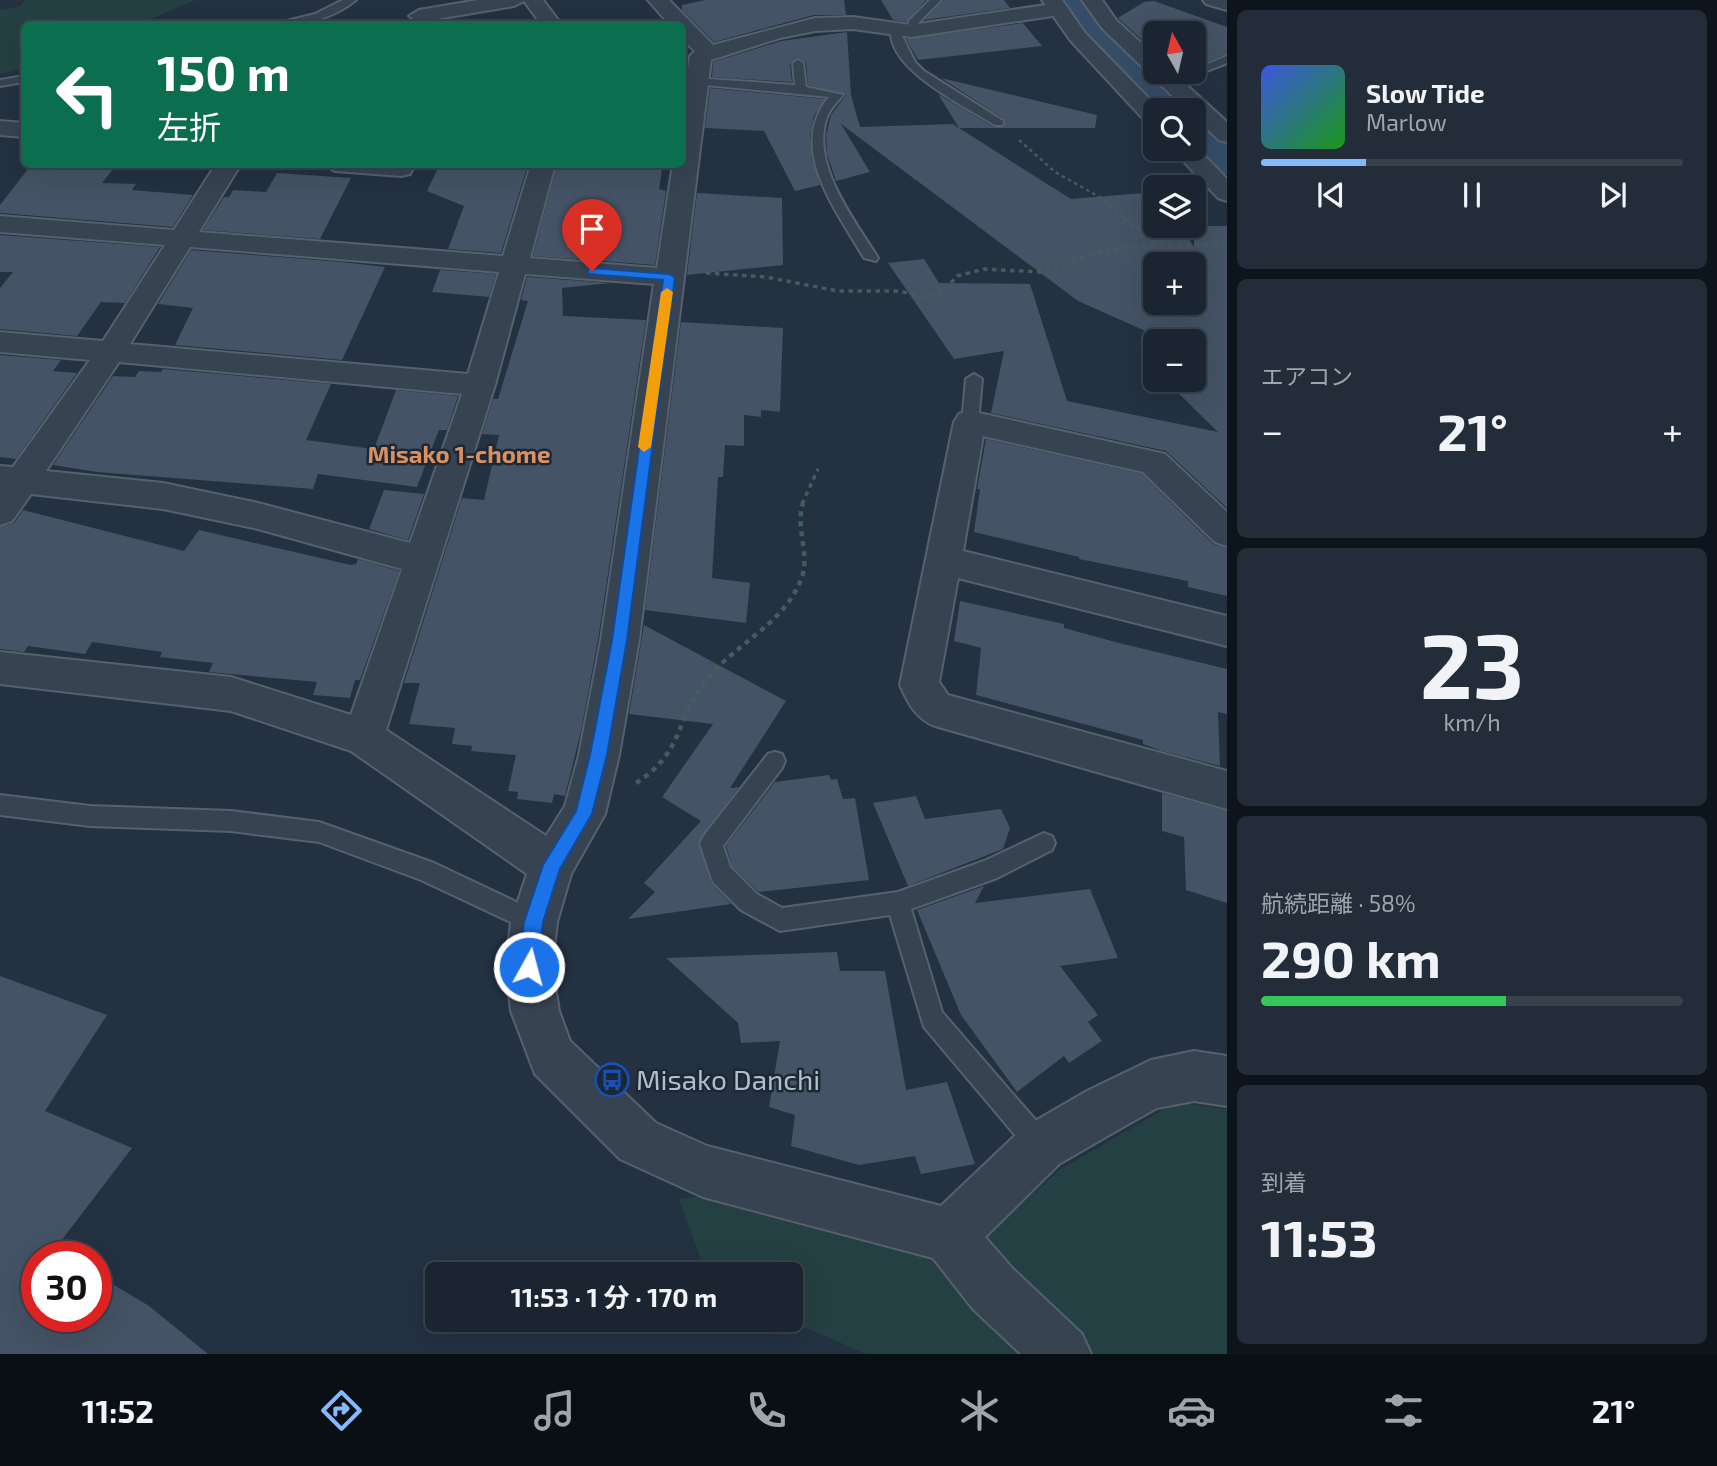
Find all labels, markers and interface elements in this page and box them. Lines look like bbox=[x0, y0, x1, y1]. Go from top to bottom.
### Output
north arrow bbox=[1143, 21, 1206, 84]
map controls bbox=[1143, 21, 1206, 392]
text: 150 m bbox=[157, 42, 290, 101]
icon: left bbox=[42, 49, 133, 140]
text: Slow Tide bbox=[1366, 77, 1485, 108]
button: search bbox=[1143, 98, 1206, 161]
text: 左折 bbox=[157, 107, 221, 145]
text: Marlow bbox=[1366, 108, 1447, 136]
button: layers bbox=[1143, 175, 1206, 238]
icon: previous bbox=[1312, 176, 1350, 214]
icon: pause bbox=[1453, 176, 1491, 214]
icon: next bbox=[1594, 176, 1632, 214]
pin bbox=[562, 199, 622, 271]
icon: arrive bbox=[573, 210, 611, 248]
button: + bbox=[1143, 252, 1206, 315]
button: − bbox=[1143, 329, 1206, 392]
text: エアコン bbox=[1261, 362, 1353, 390]
text: 21° bbox=[1437, 399, 1508, 461]
text: − bbox=[1261, 407, 1283, 453]
text: + bbox=[1662, 407, 1683, 453]
district label: Misako 1-chome bbox=[367, 439, 551, 468]
text: 23 bbox=[1420, 608, 1524, 717]
text: km/h bbox=[1443, 708, 1501, 736]
text: 航続距離 · 58% bbox=[1261, 889, 1416, 917]
text: 290 km bbox=[1261, 926, 1441, 988]
position arrow bbox=[492, 930, 566, 1004]
bus stop icon: Misako Danchi bbox=[593, 1061, 631, 1099]
place label: Misako Danchi bbox=[636, 1062, 820, 1096]
text: 到着 bbox=[1261, 1168, 1307, 1196]
text: 11:53 bbox=[1261, 1205, 1377, 1267]
speed limit sign: 30 bbox=[21, 1241, 112, 1332]
text: 11:53 · 1 分 · 170 m bbox=[511, 1281, 717, 1312]
icon: directions bbox=[317, 1386, 366, 1435]
icon: music bbox=[530, 1386, 579, 1435]
icon: phone bbox=[742, 1386, 791, 1435]
icon: climate bbox=[955, 1386, 1004, 1435]
icon: car bbox=[1167, 1386, 1216, 1435]
icon: filters bbox=[1379, 1386, 1428, 1435]
text: 11:52 bbox=[82, 1391, 154, 1429]
text: 21° bbox=[1592, 1391, 1635, 1429]

